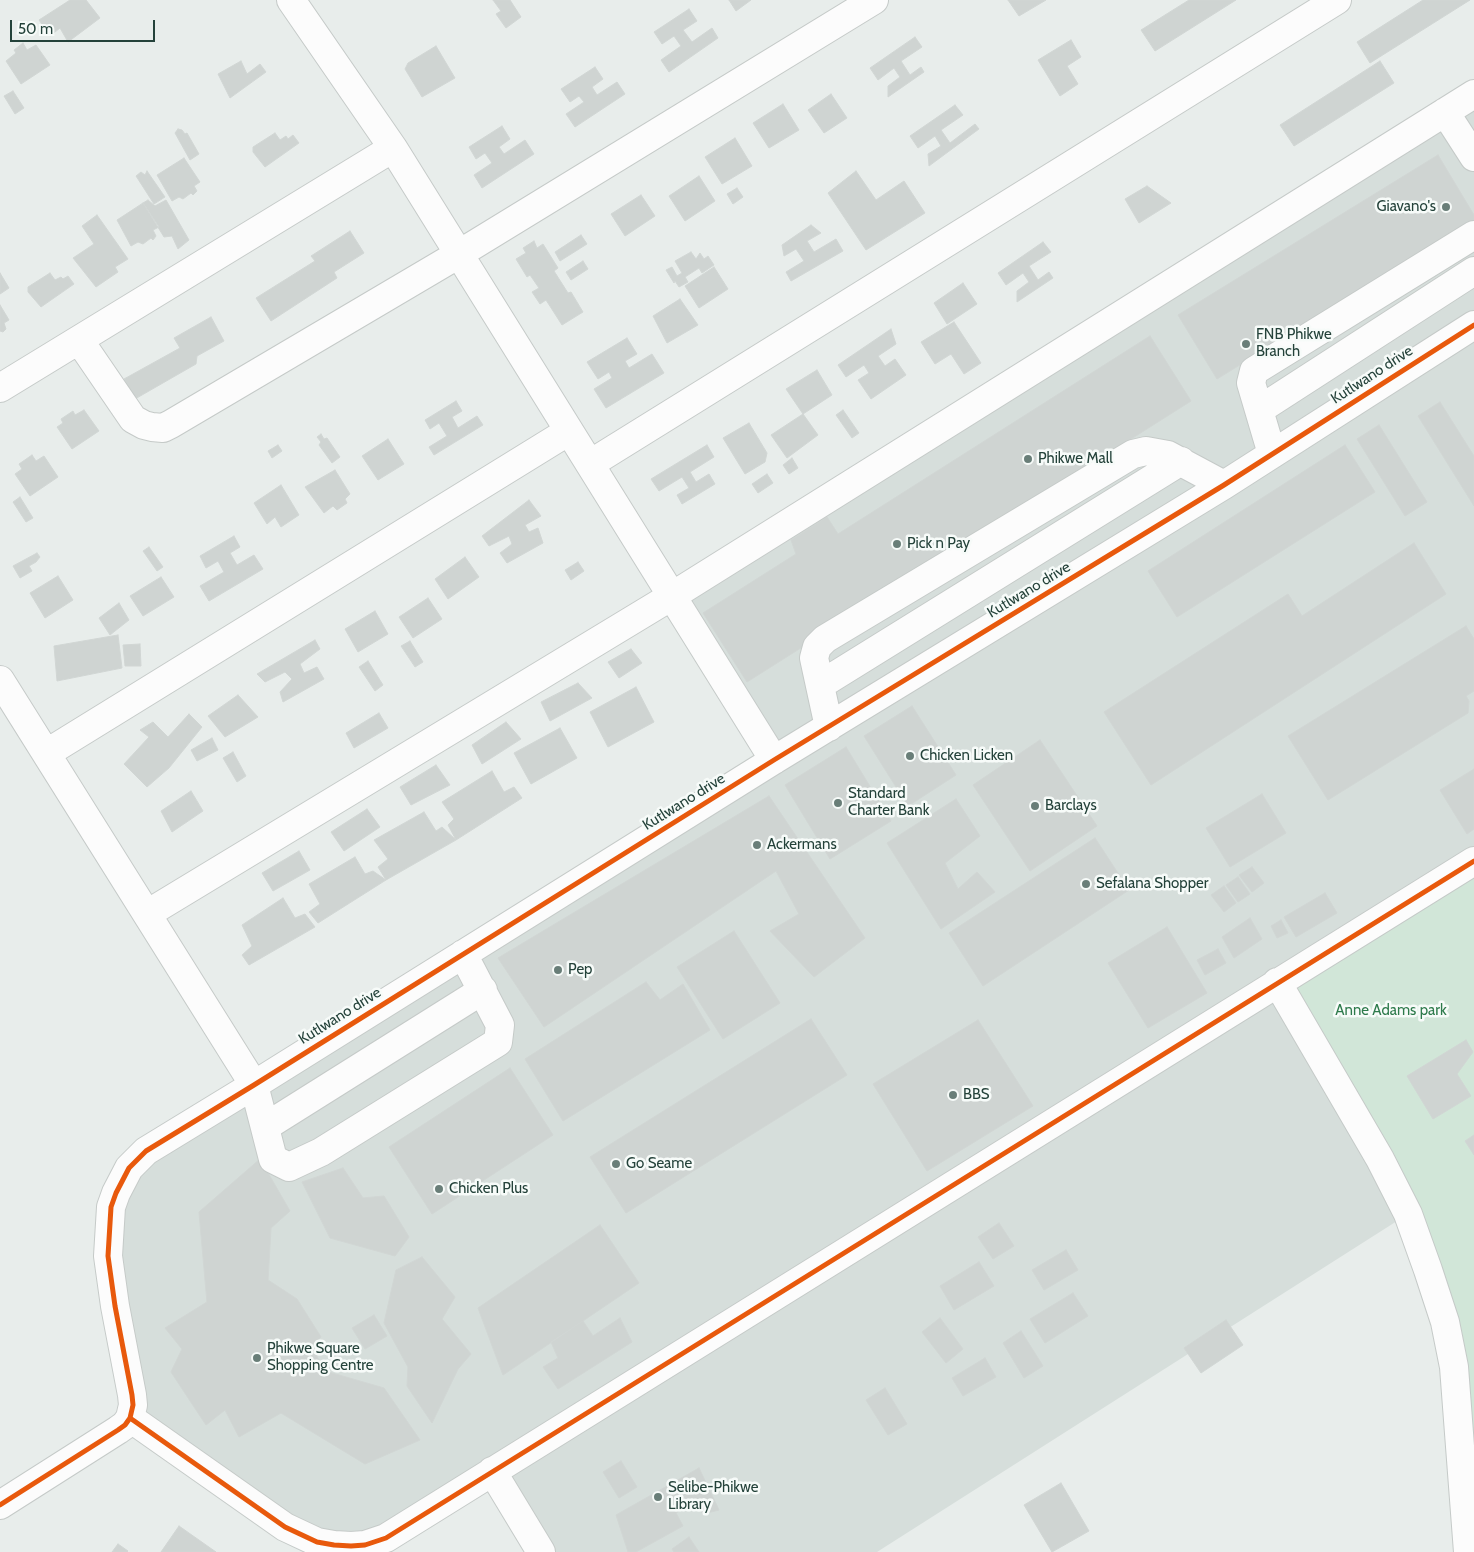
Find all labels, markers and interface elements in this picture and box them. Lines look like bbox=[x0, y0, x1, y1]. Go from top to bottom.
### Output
scale bar bbox=[12, 10, 158, 42]
text: 50 m bbox=[18, 20, 53, 38]
place label: Giavano's bbox=[1376, 198, 1436, 216]
marker: Giavano's bbox=[1440, 201, 1452, 213]
place label: FNB Phikwe Branch bbox=[1256, 326, 1332, 361]
marker: FNB Phikwe Branch bbox=[1240, 338, 1252, 350]
street label: Kutlwano drive bbox=[1328, 342, 1416, 408]
place label: Phikwe Mall bbox=[1038, 450, 1113, 468]
marker: Phikwe Mall bbox=[1022, 453, 1034, 465]
place label: Pick n Pay bbox=[907, 535, 970, 553]
marker: Pick n Pay bbox=[891, 538, 903, 550]
street label: Kutlwano drive bbox=[984, 558, 1074, 622]
place label: Chicken Licken bbox=[920, 747, 1013, 765]
marker: Chicken Licken bbox=[904, 750, 916, 762]
street label: Kutlwano drive bbox=[639, 770, 729, 834]
place label: Standard Charter Bank bbox=[848, 785, 929, 820]
marker: Standard Charter Bank bbox=[832, 797, 844, 809]
place label: Barclays bbox=[1045, 797, 1097, 815]
marker: Barclays bbox=[1029, 800, 1041, 812]
place label: Ackermans bbox=[767, 836, 837, 854]
marker: Ackermans bbox=[751, 839, 763, 851]
place label: Sefalana Shopper bbox=[1096, 875, 1208, 893]
marker: Sefalana Shopper bbox=[1080, 878, 1092, 890]
place label: Pep bbox=[568, 961, 592, 979]
marker: Pep bbox=[552, 964, 564, 976]
street label: Kutlwano drive bbox=[295, 984, 385, 1048]
park label: Anne Adams park bbox=[1335, 1002, 1447, 1020]
place label: BBS bbox=[963, 1086, 990, 1104]
marker: BBS bbox=[947, 1089, 959, 1101]
place label: Go Seame bbox=[626, 1155, 692, 1173]
marker: Go Seame bbox=[610, 1158, 622, 1170]
place label: Chicken Plus bbox=[449, 1180, 528, 1198]
marker: Chicken Plus bbox=[433, 1183, 445, 1195]
place label: Phikwe Square Shopping Centre bbox=[267, 1340, 373, 1375]
marker: Phikwe Square Shopping Centre bbox=[251, 1352, 263, 1364]
place label: Selibe-Phikwe Library bbox=[668, 1479, 759, 1514]
marker: Selibe-Phikwe Library bbox=[652, 1491, 664, 1503]

